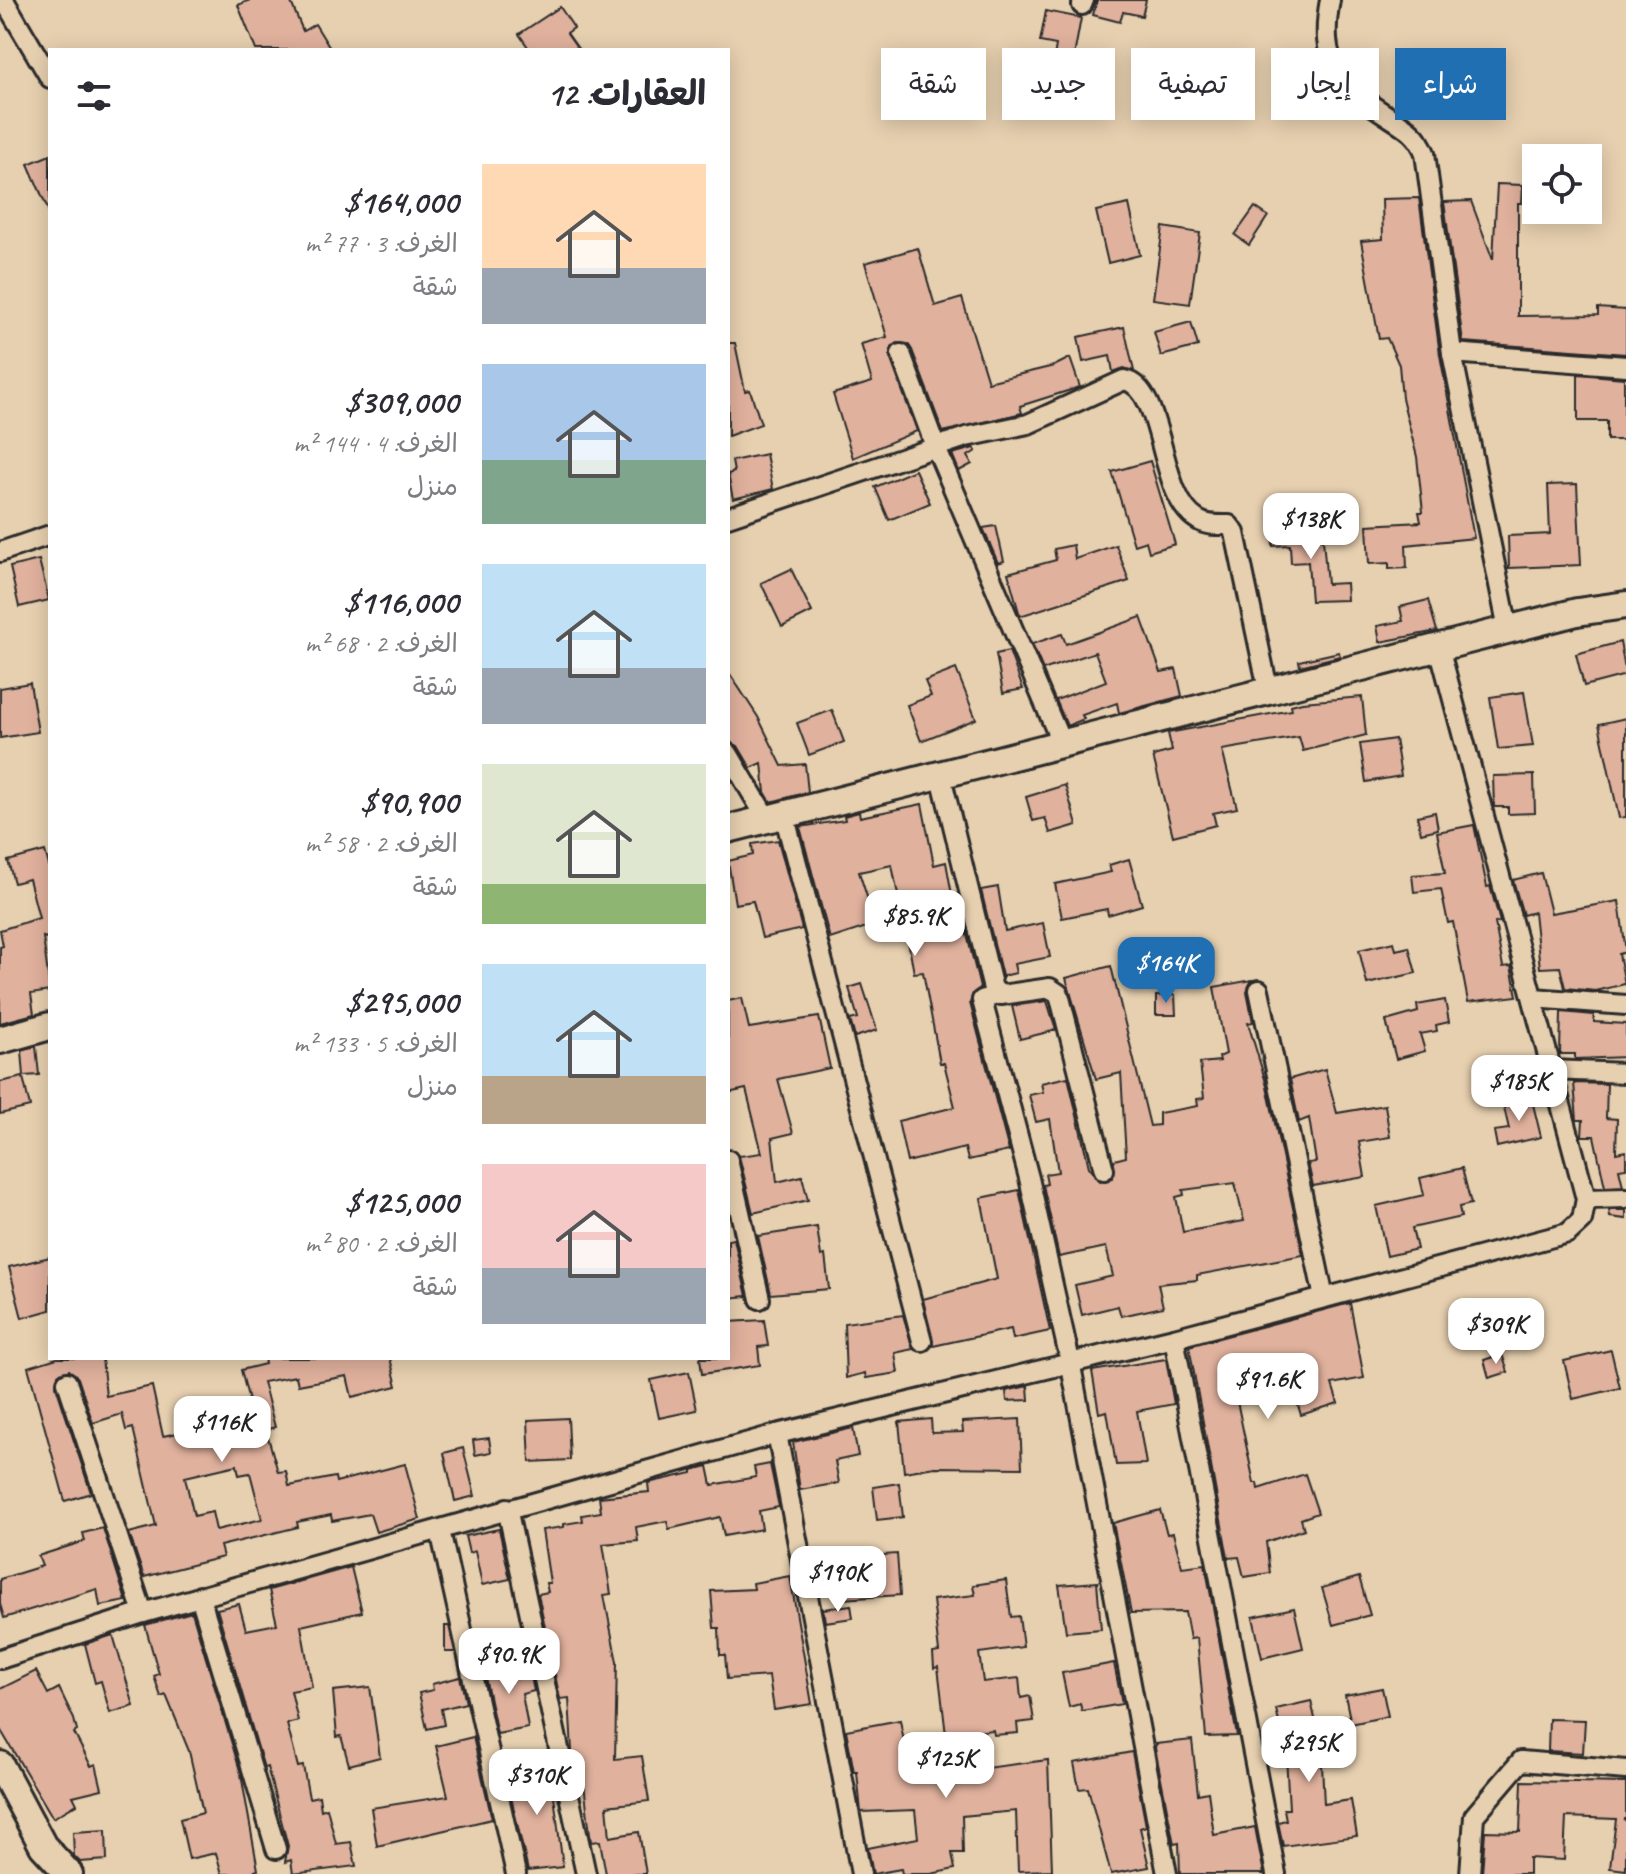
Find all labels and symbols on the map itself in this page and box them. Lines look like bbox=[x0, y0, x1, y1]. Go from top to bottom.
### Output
pin: $138K bbox=[1255, 493, 1367, 561]
pin: $85.9K bbox=[850, 890, 980, 958]
pin: $164K bbox=[1110, 937, 1222, 1005]
pin: $185K bbox=[1463, 1055, 1575, 1123]
pin: $309K bbox=[1440, 1298, 1552, 1366]
pin: $91.6K bbox=[1203, 1353, 1333, 1421]
pin: $116K bbox=[166, 1396, 278, 1464]
pin: $190K bbox=[782, 1546, 894, 1614]
pin: $90.9K bbox=[444, 1628, 574, 1696]
pin: $295K bbox=[1253, 1716, 1365, 1784]
pin: $125K bbox=[890, 1732, 1002, 1800]
pin: $310K bbox=[481, 1749, 593, 1817]

